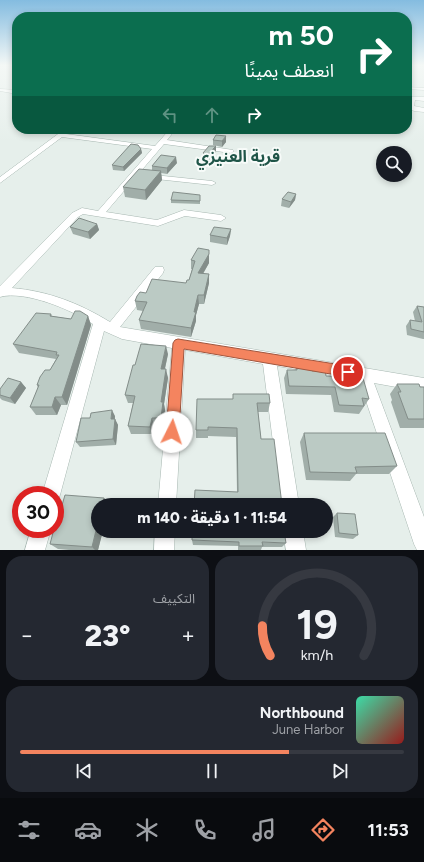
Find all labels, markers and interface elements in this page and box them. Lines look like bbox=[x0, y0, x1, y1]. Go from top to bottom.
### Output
text: 50 m bbox=[268, 18, 334, 52]
icon: right bbox=[348, 28, 400, 80]
text: انعطف يمينًا bbox=[245, 60, 334, 82]
icon: left bbox=[159, 104, 181, 126]
icon: ahead bbox=[201, 104, 223, 126]
icon: right bbox=[243, 104, 265, 126]
map controls bbox=[376, 146, 412, 182]
button: search bbox=[376, 146, 412, 182]
district label: قرية العنيزي bbox=[196, 147, 280, 170]
pin bbox=[331, 355, 365, 389]
icon: arrive bbox=[337, 361, 359, 383]
position arrow bbox=[151, 411, 193, 453]
speed limit sign: 30 bbox=[12, 486, 64, 538]
text: 11:54 · 1 دقيقة · 140 m bbox=[137, 509, 287, 527]
text: التكييف bbox=[153, 591, 195, 606]
text: 19 bbox=[296, 599, 337, 649]
text: 23° bbox=[85, 617, 130, 654]
text: − bbox=[20, 622, 34, 649]
text: + bbox=[181, 622, 195, 649]
text: km/h bbox=[300, 646, 333, 664]
text: Northbound bbox=[260, 704, 344, 722]
text: June Harbor bbox=[272, 722, 344, 737]
icon: previous bbox=[73, 760, 95, 782]
icon: pause bbox=[201, 760, 223, 782]
icon: next bbox=[329, 760, 351, 782]
icon: filters bbox=[15, 816, 43, 844]
icon: car bbox=[74, 816, 102, 844]
icon: climate bbox=[133, 816, 161, 844]
icon: phone bbox=[191, 816, 219, 844]
icon: music bbox=[250, 816, 278, 844]
icon: directions bbox=[309, 816, 337, 844]
text: 11:53 bbox=[368, 819, 409, 841]

